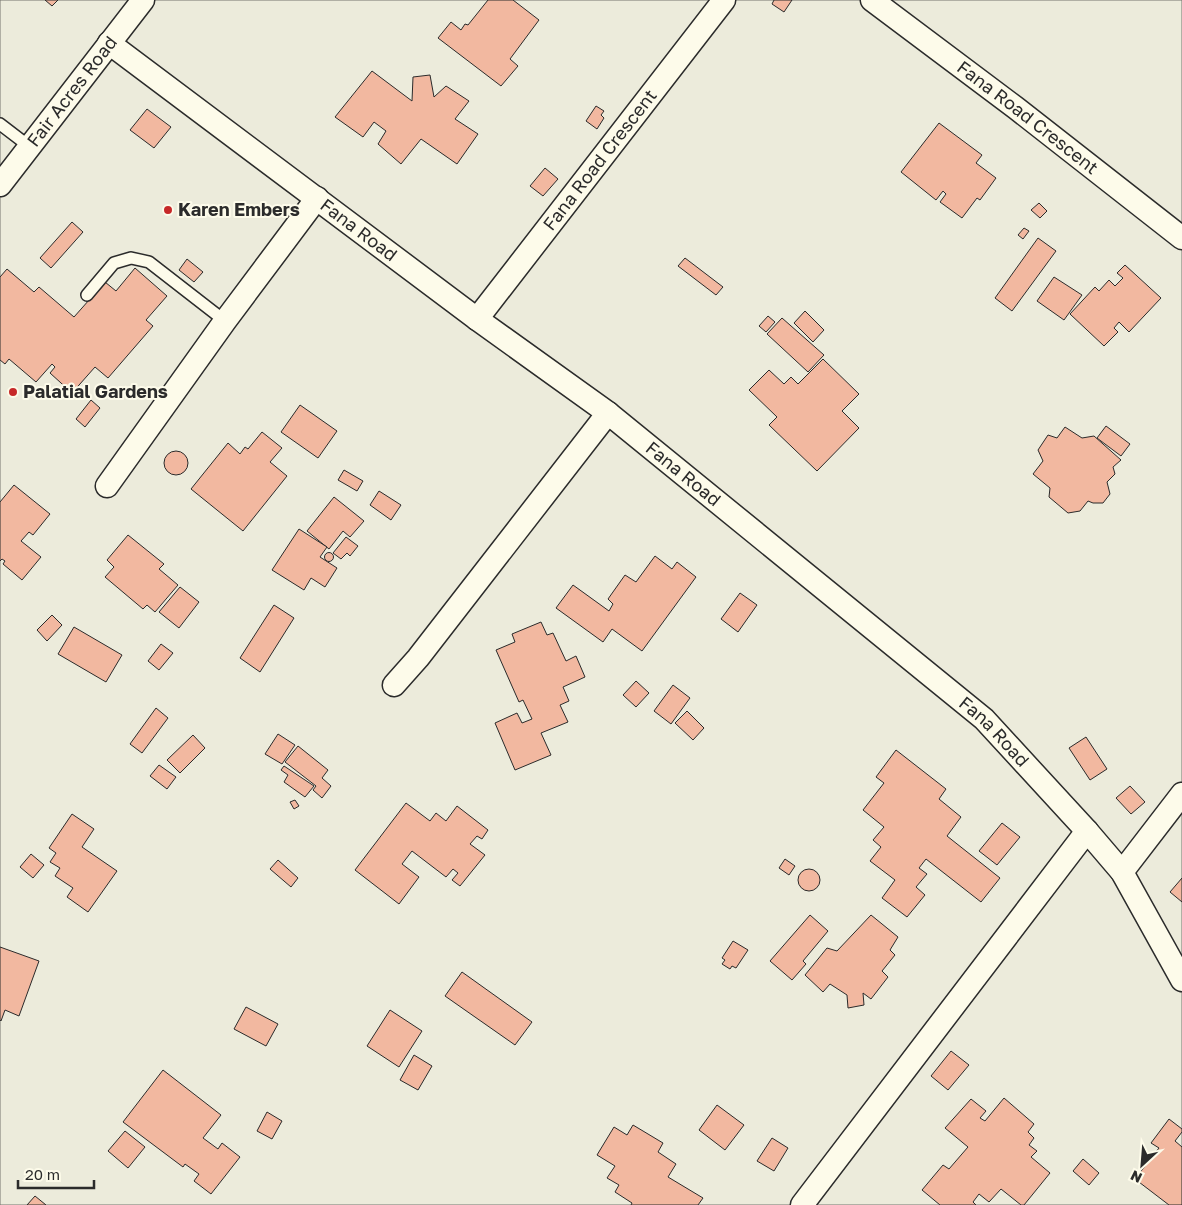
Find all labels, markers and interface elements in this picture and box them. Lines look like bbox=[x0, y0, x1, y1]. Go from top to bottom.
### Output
street label: Fair Acres Road bbox=[22, 31, 121, 151]
street label: Fana Road Crescent bbox=[953, 56, 1103, 178]
street label: Fana Road Crescent bbox=[538, 85, 661, 234]
street label: Fana Road bbox=[316, 193, 402, 265]
place label: Karen Embers bbox=[178, 198, 300, 220]
marker: Karen Embers bbox=[162, 204, 174, 216]
place label: Palatial Gardens bbox=[23, 380, 168, 402]
marker: Palatial Gardens bbox=[7, 386, 19, 398]
street label: Fana Road bbox=[642, 436, 726, 510]
street label: Fana Road bbox=[955, 691, 1034, 771]
north arrow bbox=[1117, 1140, 1167, 1190]
scale bar bbox=[18, 1158, 94, 1190]
text: 20 m bbox=[25, 1165, 60, 1183]
text: N bbox=[1128, 1167, 1145, 1187]

